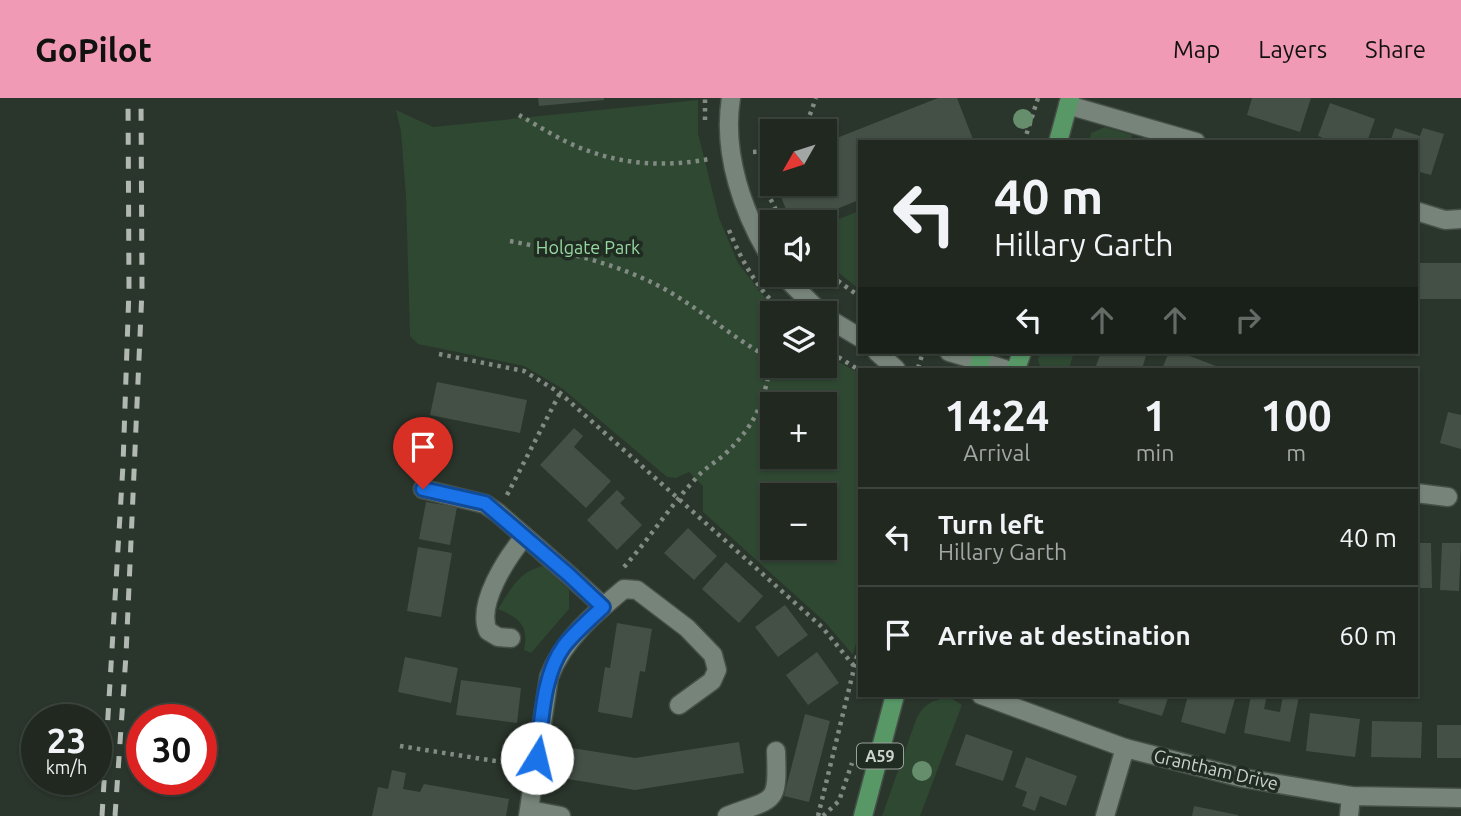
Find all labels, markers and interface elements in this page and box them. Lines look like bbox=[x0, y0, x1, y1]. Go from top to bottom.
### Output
text: GoPilot bbox=[35, 31, 152, 68]
text: Map bbox=[1173, 36, 1220, 63]
text: Layers bbox=[1258, 36, 1327, 63]
text: Share bbox=[1365, 36, 1426, 63]
north arrow bbox=[760, 119, 836, 196]
map controls bbox=[760, 119, 837, 560]
icon: left bbox=[879, 168, 970, 259]
text: 40 m bbox=[994, 168, 1103, 223]
button: sound bbox=[760, 210, 837, 287]
text: Hillary Garth bbox=[994, 226, 1174, 262]
park label: Holgate Park bbox=[536, 237, 640, 257]
button: layers bbox=[760, 301, 837, 378]
icon: left bbox=[1010, 301, 1048, 339]
icon: ahead bbox=[1083, 301, 1121, 339]
icon: ahead bbox=[1156, 301, 1194, 339]
icon: right bbox=[1229, 301, 1267, 339]
button: + bbox=[760, 392, 837, 469]
text: 14:24 bbox=[944, 392, 1049, 439]
text: 1 bbox=[1143, 392, 1167, 439]
text: 100 bbox=[1261, 392, 1332, 439]
pin bbox=[393, 417, 453, 489]
icon: arrive bbox=[404, 428, 442, 466]
text: Arrival bbox=[963, 440, 1030, 465]
text: min bbox=[1136, 440, 1174, 465]
text: m bbox=[1286, 440, 1306, 465]
button: − bbox=[760, 483, 837, 560]
text: Turn left bbox=[938, 510, 1044, 539]
icon: left bbox=[879, 518, 917, 556]
text: 40 m bbox=[1339, 523, 1397, 552]
text: Hillary Garth bbox=[938, 539, 1067, 564]
icon: arrive bbox=[879, 616, 917, 654]
text: Arrive at destination bbox=[938, 621, 1191, 650]
text: 60 m bbox=[1339, 621, 1397, 650]
speed limit sign: 30 bbox=[126, 704, 217, 795]
text: 23 bbox=[47, 720, 86, 760]
position arrow bbox=[500, 721, 574, 795]
road number: A59 bbox=[857, 744, 903, 768]
street label: Grantham Drive bbox=[1152, 745, 1280, 793]
text: km/h bbox=[46, 757, 87, 777]

